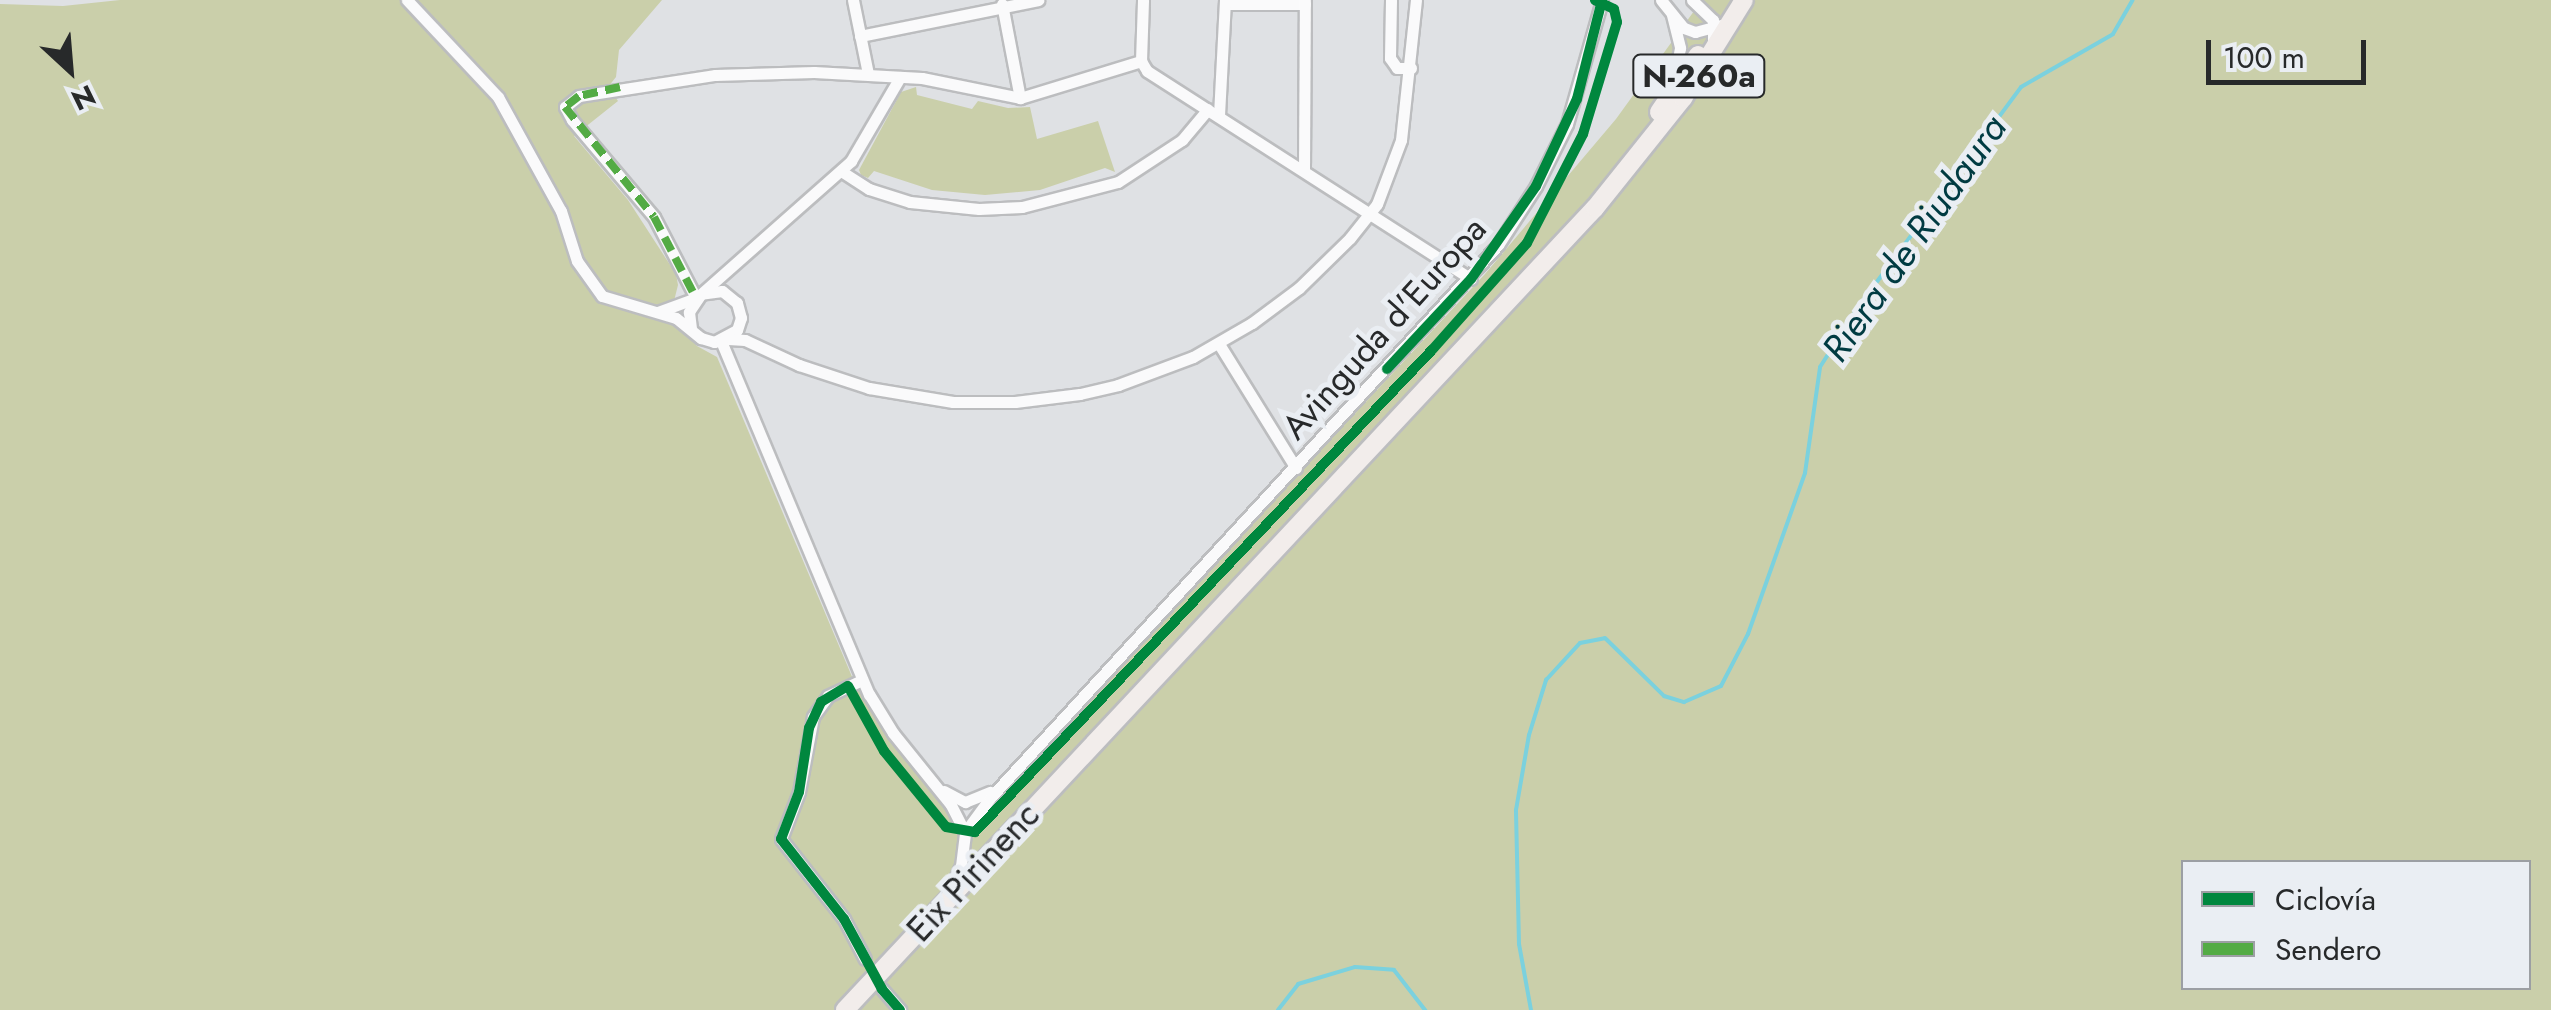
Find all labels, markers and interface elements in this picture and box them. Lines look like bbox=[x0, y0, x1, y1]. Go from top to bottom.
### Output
north arrow bbox=[20, 20, 120, 120]
scale bar bbox=[2211, 20, 2371, 82]
text: 100 m bbox=[2223, 36, 2305, 79]
road number: N-260a bbox=[1632, 49, 1766, 103]
text: N bbox=[64, 74, 102, 121]
water label: Riera de Riudaura bbox=[1812, 106, 2016, 370]
street label: Avinguda d'Europa bbox=[1273, 208, 1495, 448]
street label: Eix Pirinenc bbox=[898, 794, 1048, 950]
legend bbox=[2181, 860, 2531, 990]
text: Ciclovía bbox=[2275, 878, 2376, 921]
text: Sendero bbox=[2275, 928, 2381, 971]

